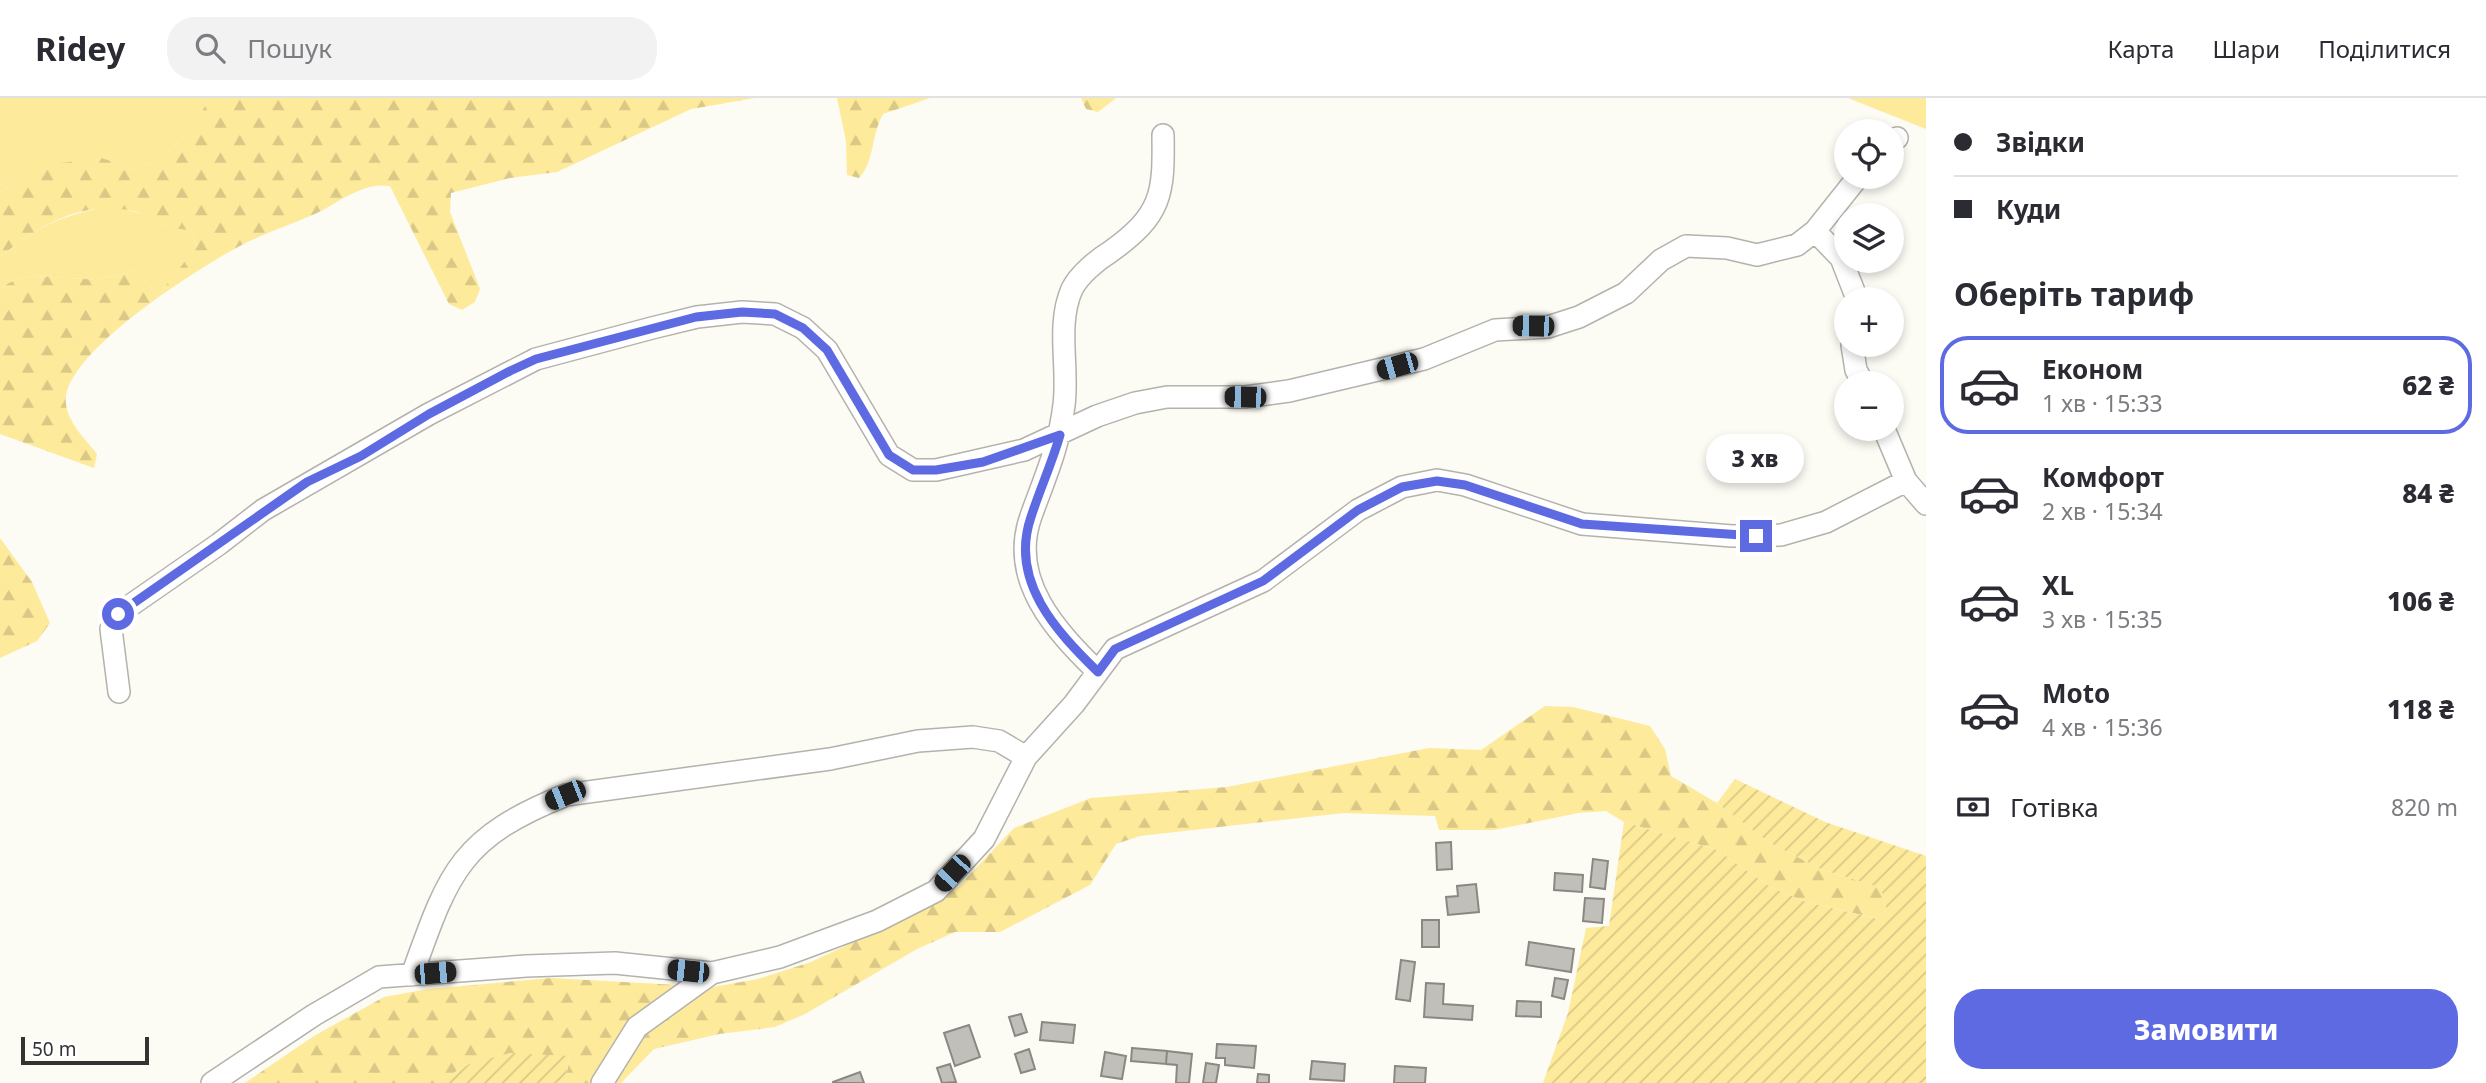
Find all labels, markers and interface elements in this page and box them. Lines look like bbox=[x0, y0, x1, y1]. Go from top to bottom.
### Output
search box bbox=[167, 17, 657, 80]
text: Ridey bbox=[35, 26, 125, 71]
icon: search bbox=[191, 29, 229, 67]
text: Пошук bbox=[247, 30, 332, 66]
text: Карта bbox=[2107, 32, 2174, 65]
text: Шари bbox=[2212, 32, 2280, 65]
text: Поділитися bbox=[2318, 32, 2451, 65]
map controls bbox=[1834, 119, 1904, 441]
button: locate bbox=[1834, 119, 1904, 189]
text: Звідки bbox=[1996, 124, 2085, 160]
text: Куди bbox=[1996, 191, 2061, 227]
button: layers bbox=[1834, 203, 1904, 273]
text: Оберіть тариф bbox=[1954, 272, 2194, 315]
button: + bbox=[1834, 287, 1904, 357]
car bbox=[1512, 315, 1555, 337]
car bbox=[1374, 350, 1421, 382]
text: Економ bbox=[2042, 351, 2143, 387]
icon: car bbox=[1958, 354, 2021, 417]
text: 62 ₴ bbox=[2402, 367, 2454, 403]
button: − bbox=[1834, 371, 1904, 441]
car bbox=[1224, 386, 1267, 408]
text: 1 хв · 15:33 bbox=[2042, 387, 2163, 419]
callout: 3 хв bbox=[1707, 434, 1805, 484]
text: 3 хв bbox=[1732, 442, 1778, 474]
text: Комфорт bbox=[2042, 459, 2164, 495]
icon: car bbox=[1958, 462, 2021, 525]
text: 84 ₴ bbox=[2402, 475, 2454, 511]
text: 2 хв · 15:34 bbox=[2042, 495, 2163, 527]
route end bbox=[1740, 520, 1772, 552]
text: XL bbox=[2042, 567, 2074, 603]
icon: car bbox=[1958, 570, 2021, 633]
text: 106 ₴ bbox=[2387, 583, 2454, 619]
route start bbox=[102, 598, 134, 630]
text: 3 хв · 15:35 bbox=[2042, 603, 2163, 635]
text: Moto bbox=[2042, 675, 2110, 711]
icon: car bbox=[1958, 678, 2021, 741]
text: 118 ₴ bbox=[2387, 691, 2454, 727]
text: 4 хв · 15:36 bbox=[2042, 711, 2163, 743]
car bbox=[542, 777, 589, 813]
icon: cash bbox=[1954, 788, 1992, 826]
text: Готівка bbox=[2010, 789, 2099, 825]
text: 820 m bbox=[2391, 791, 2458, 823]
car bbox=[930, 850, 975, 896]
car bbox=[667, 958, 710, 984]
car bbox=[414, 961, 457, 985]
button: Замовити bbox=[1954, 989, 2458, 1069]
scale bar bbox=[21, 1034, 149, 1066]
text: 50 m bbox=[32, 1036, 76, 1062]

